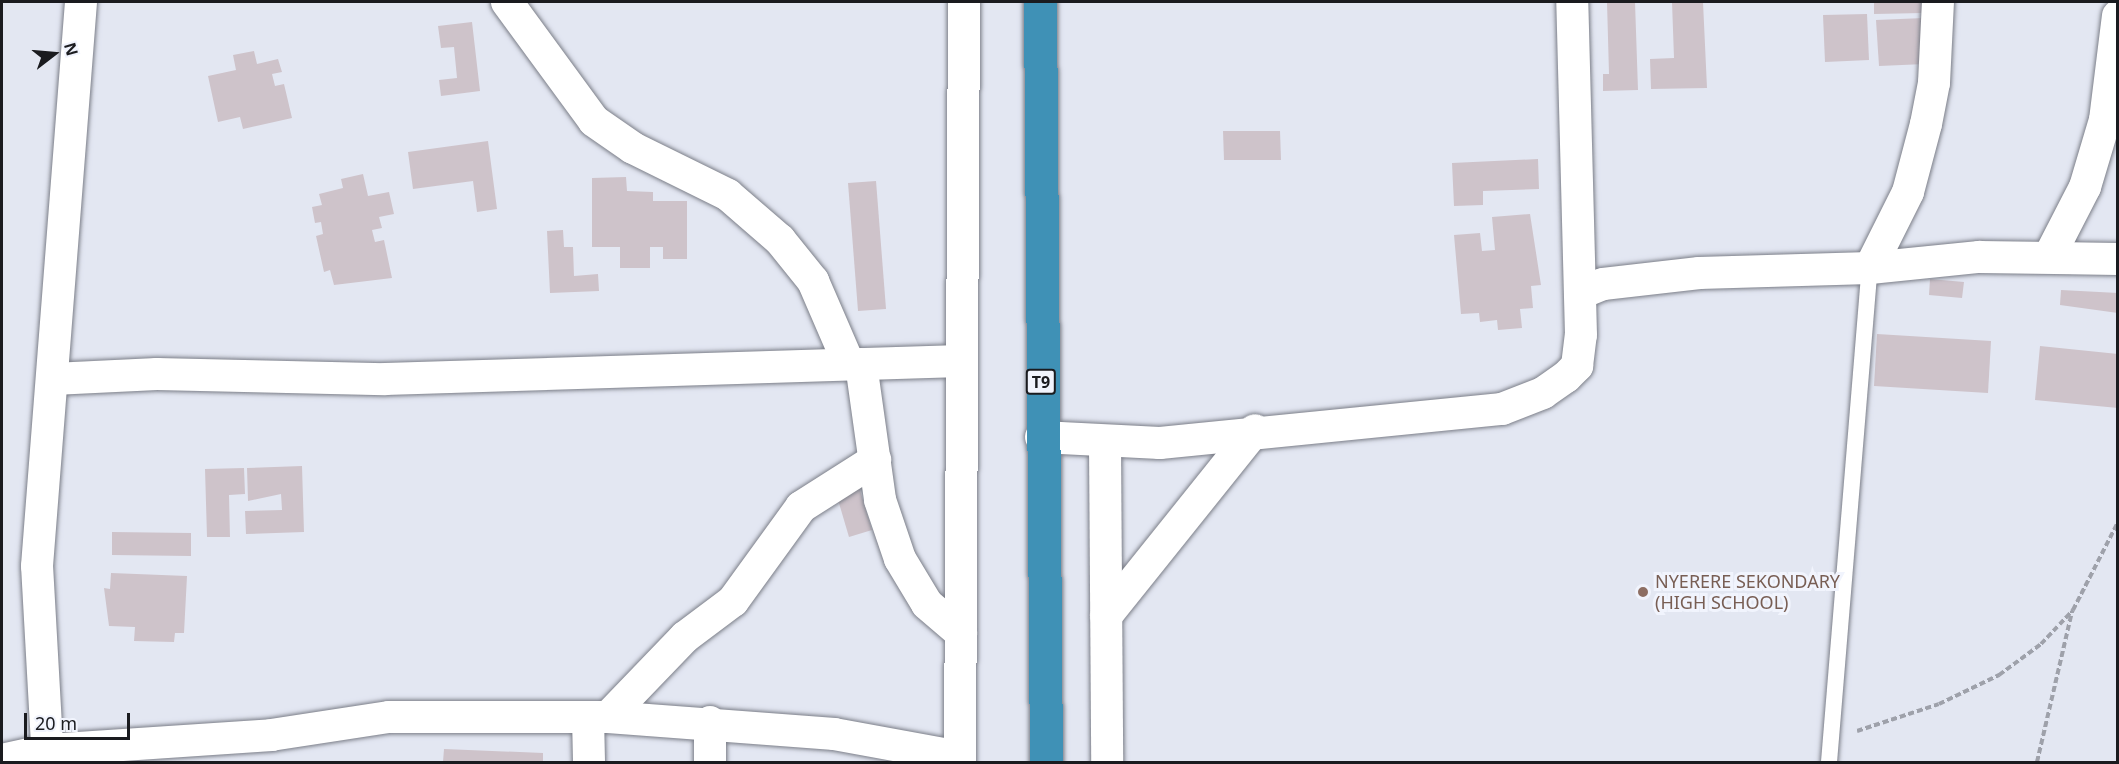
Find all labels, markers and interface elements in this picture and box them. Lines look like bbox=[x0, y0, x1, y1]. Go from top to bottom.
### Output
north arrow bbox=[24, 24, 84, 84]
text: N bbox=[59, 40, 84, 58]
road number: T9 bbox=[1024, 369, 1058, 395]
place label: NYERERE SEKONDARY (HIGH SCHOOL) bbox=[1655, 571, 1840, 614]
marker: NYERERE SEKONDARY (HIGH SCHOOL) bbox=[1636, 585, 1650, 599]
scale bar bbox=[27, 701, 134, 739]
text: 20 m bbox=[35, 711, 77, 735]

